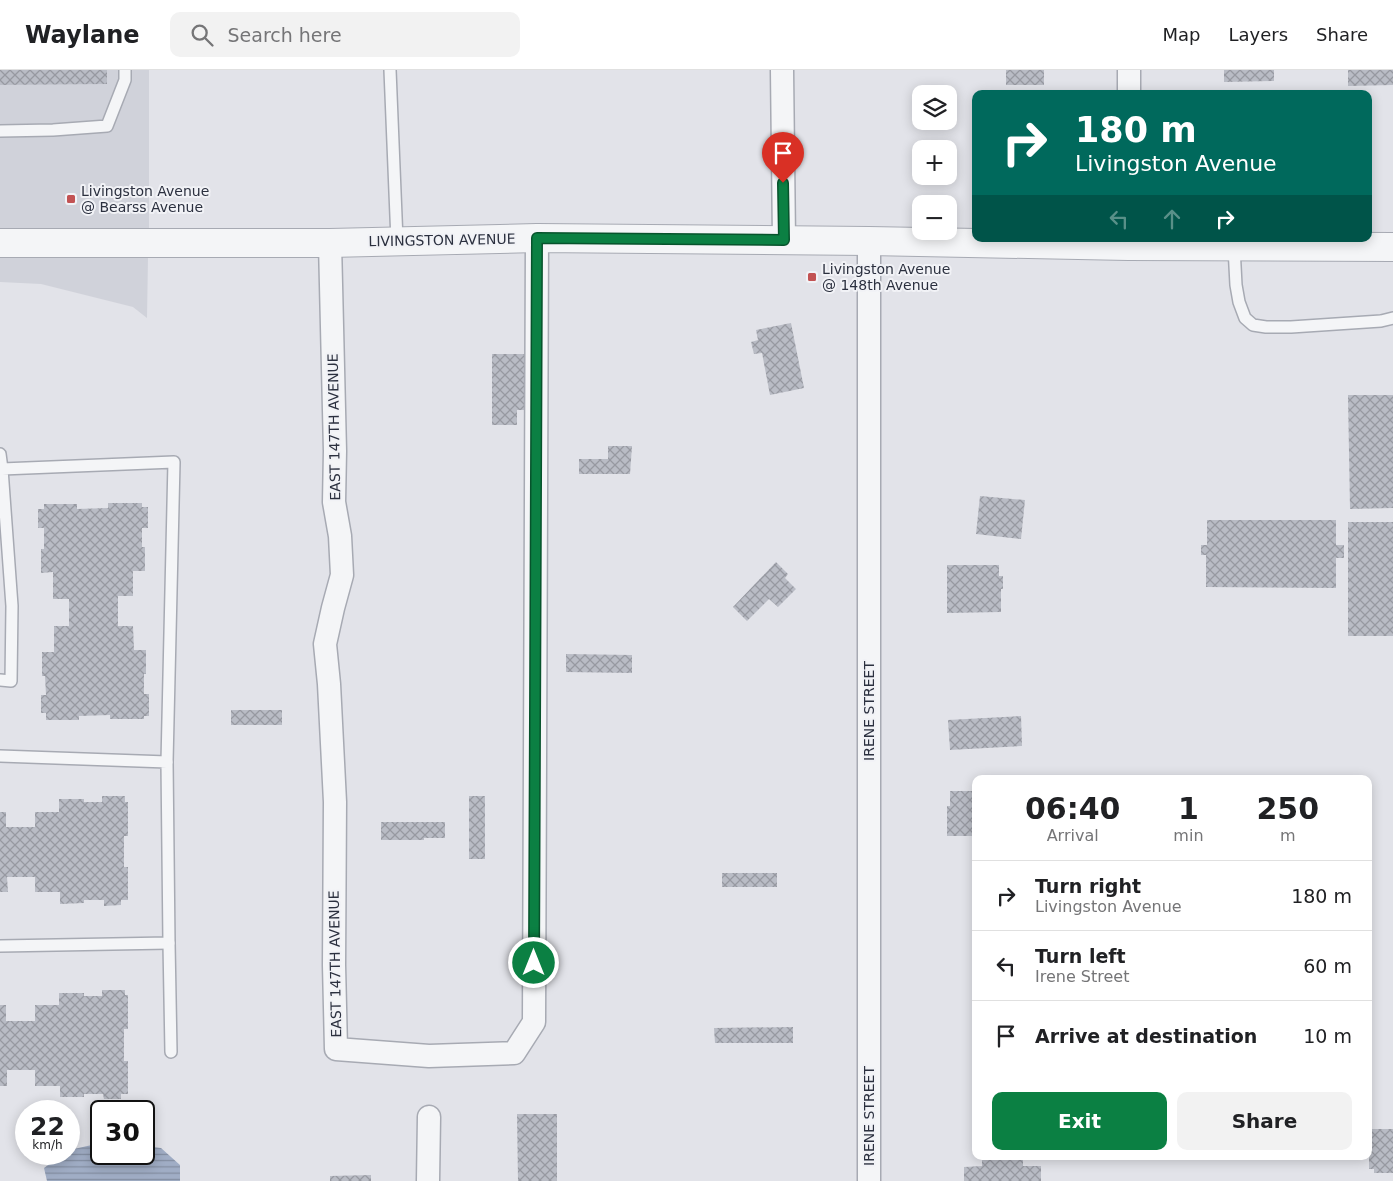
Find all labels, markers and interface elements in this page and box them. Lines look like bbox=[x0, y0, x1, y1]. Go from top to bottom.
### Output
search box bbox=[170, 12, 520, 57]
text: Waylane bbox=[25, 21, 140, 49]
icon: search bbox=[188, 21, 216, 49]
text: Search here bbox=[228, 24, 342, 46]
text: Map bbox=[1162, 24, 1200, 45]
text: Layers bbox=[1228, 24, 1288, 45]
text: Share bbox=[1316, 24, 1368, 45]
map controls bbox=[912, 85, 957, 240]
button: layers bbox=[912, 85, 957, 130]
icon: right bbox=[992, 110, 1057, 175]
text: 180 m bbox=[1075, 110, 1197, 150]
pin bbox=[762, 132, 804, 183]
icon: arrive bbox=[769, 139, 797, 167]
button: + bbox=[912, 140, 957, 185]
text: Livingston Avenue bbox=[1075, 151, 1277, 176]
place label: Livingston Avenue @ Bearss Avenue bbox=[81, 183, 209, 215]
marker: Livingston Avenue @ Bearss Avenue bbox=[65, 193, 77, 205]
button: − bbox=[912, 195, 957, 240]
icon: left bbox=[1105, 205, 1133, 233]
icon: ahead bbox=[1158, 205, 1186, 233]
icon: right bbox=[1211, 205, 1239, 233]
street label: LIVINGSTON AVENUE bbox=[368, 231, 516, 249]
place label: Livingston Avenue @ 148th Avenue bbox=[822, 261, 950, 293]
marker: Livingston Avenue @ 148th Avenue bbox=[806, 271, 818, 283]
street label: EAST 147TH AVENUE bbox=[325, 353, 343, 501]
street label: IRENE STREET bbox=[861, 661, 877, 761]
text: 06:40 bbox=[1025, 791, 1120, 826]
text: 1 bbox=[1178, 791, 1199, 826]
text: 250 bbox=[1256, 791, 1319, 826]
text: Arrival bbox=[1047, 826, 1099, 845]
text: min bbox=[1173, 826, 1204, 845]
text: m bbox=[1280, 826, 1296, 845]
text: Turn right bbox=[1035, 875, 1141, 897]
icon: right bbox=[992, 882, 1020, 910]
text: 180 m bbox=[1291, 885, 1352, 907]
street label: EAST 147TH AVENUE bbox=[326, 890, 344, 1038]
text: Livingston Avenue bbox=[1035, 897, 1182, 916]
position arrow bbox=[507, 936, 559, 988]
text: Turn left bbox=[1035, 945, 1126, 967]
icon: left bbox=[992, 952, 1020, 980]
text: 60 m bbox=[1303, 955, 1352, 977]
text: Irene Street bbox=[1035, 967, 1129, 986]
icon: arrive bbox=[992, 1022, 1020, 1050]
text: Arrive at destination bbox=[1035, 1025, 1257, 1047]
text: 10 m bbox=[1303, 1025, 1352, 1047]
street label: IRENE STREET bbox=[861, 1066, 877, 1166]
button: Exit bbox=[992, 1092, 1167, 1150]
button: Share bbox=[1177, 1092, 1352, 1150]
speed limit sign: 30 bbox=[90, 1100, 155, 1165]
text: 22 bbox=[30, 1112, 65, 1141]
text: km/h bbox=[32, 1138, 63, 1152]

